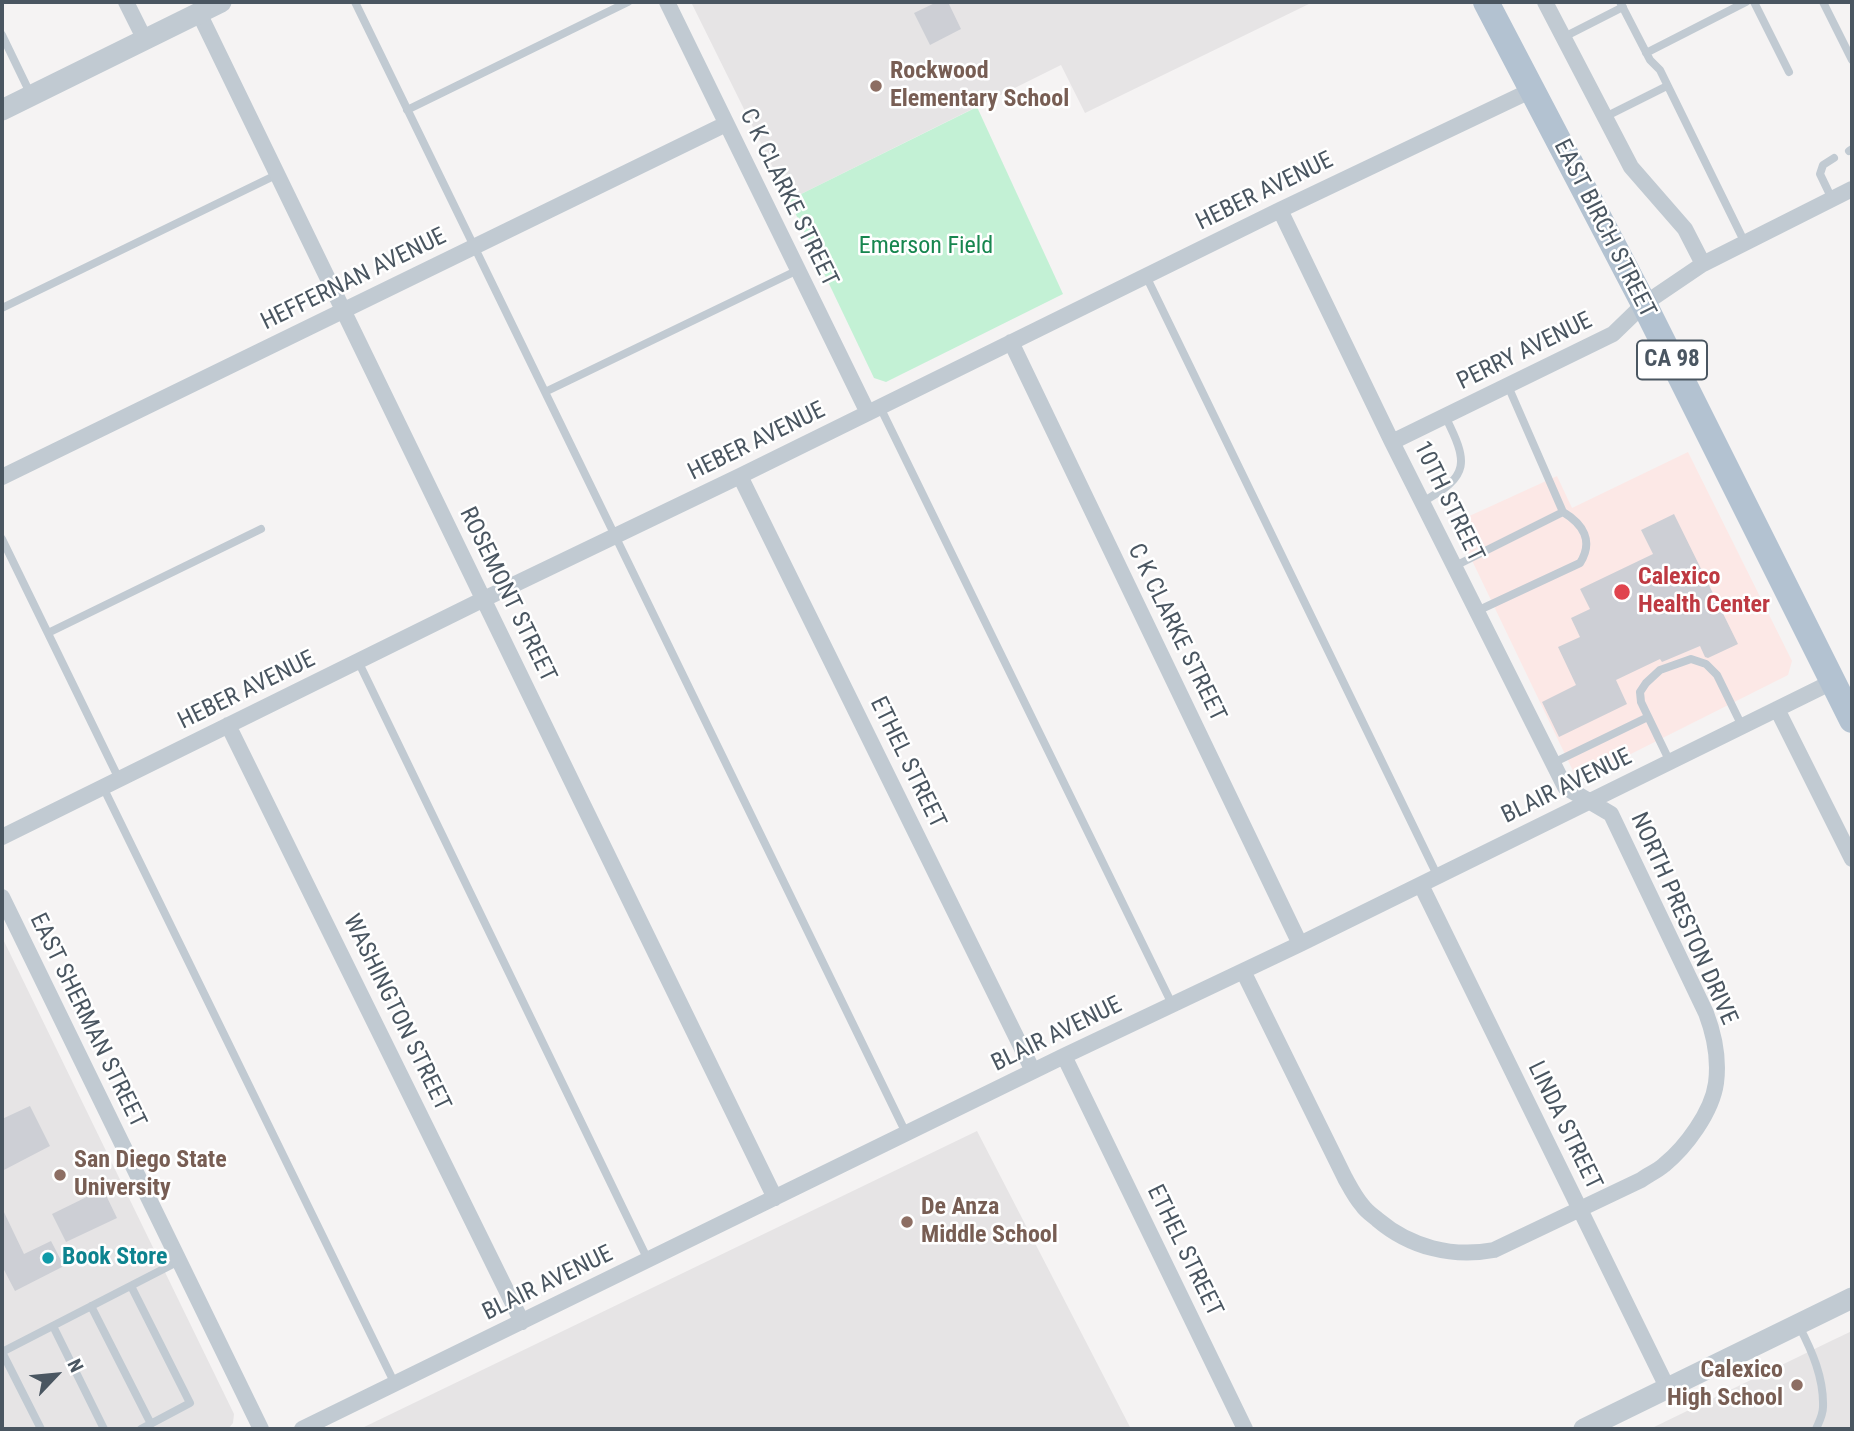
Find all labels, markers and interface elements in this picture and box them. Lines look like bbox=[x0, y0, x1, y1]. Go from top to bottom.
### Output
place label: Rockwood Elementary School bbox=[890, 58, 1069, 114]
marker: Rockwood Elementary School bbox=[868, 78, 884, 94]
street label: C K CLARKE STREET bbox=[732, 104, 844, 292]
street label: EAST BIRCH STREET bbox=[1547, 135, 1661, 323]
street label: HEBER AVENUE bbox=[1192, 146, 1338, 238]
street label: HEFFERNAN AVENUE bbox=[257, 223, 451, 337]
park label: Emerson Field bbox=[859, 233, 993, 261]
street label: PERRY AVENUE bbox=[1453, 307, 1597, 397]
road number: CA 98 bbox=[1637, 340, 1707, 380]
street label: HEBER AVENUE bbox=[684, 396, 830, 488]
street label: 10TH STREET bbox=[1406, 437, 1490, 567]
street label: ROSEMONT STREET bbox=[452, 503, 562, 687]
street label: C K CLARKE STREET bbox=[1120, 539, 1232, 727]
place label: Calexico Health Center bbox=[1638, 564, 1770, 620]
marker: Calexico Health Center bbox=[1612, 582, 1632, 602]
street label: HEBER AVENUE bbox=[174, 645, 320, 737]
street label: ETHEL STREET bbox=[863, 693, 951, 833]
street label: BLAIR AVENUE bbox=[1497, 743, 1637, 831]
street label: NORTH PRESTON DRIVE bbox=[1623, 808, 1743, 1030]
street label: EAST SHERMAN STREET bbox=[23, 909, 151, 1133]
street label: WASHINGTON STREET bbox=[336, 910, 456, 1116]
street label: BLAIR AVENUE bbox=[987, 991, 1127, 1079]
street label: LINDA STREET bbox=[1521, 1057, 1607, 1195]
place label: San Diego State University bbox=[74, 1147, 227, 1203]
marker: San Diego State University bbox=[52, 1167, 68, 1183]
street label: ETHEL STREET bbox=[1140, 1181, 1228, 1321]
place label: De Anza Middle School bbox=[921, 1194, 1058, 1250]
marker: De Anza Middle School bbox=[899, 1214, 915, 1230]
street label: BLAIR AVENUE bbox=[478, 1240, 618, 1328]
place label: Book Store bbox=[62, 1244, 167, 1272]
marker: Book Store bbox=[40, 1250, 56, 1266]
north arrow bbox=[21, 1340, 91, 1410]
text: N bbox=[62, 1355, 88, 1376]
place label: Calexico High School bbox=[1667, 1357, 1783, 1413]
marker: Calexico High School bbox=[1789, 1377, 1805, 1393]

